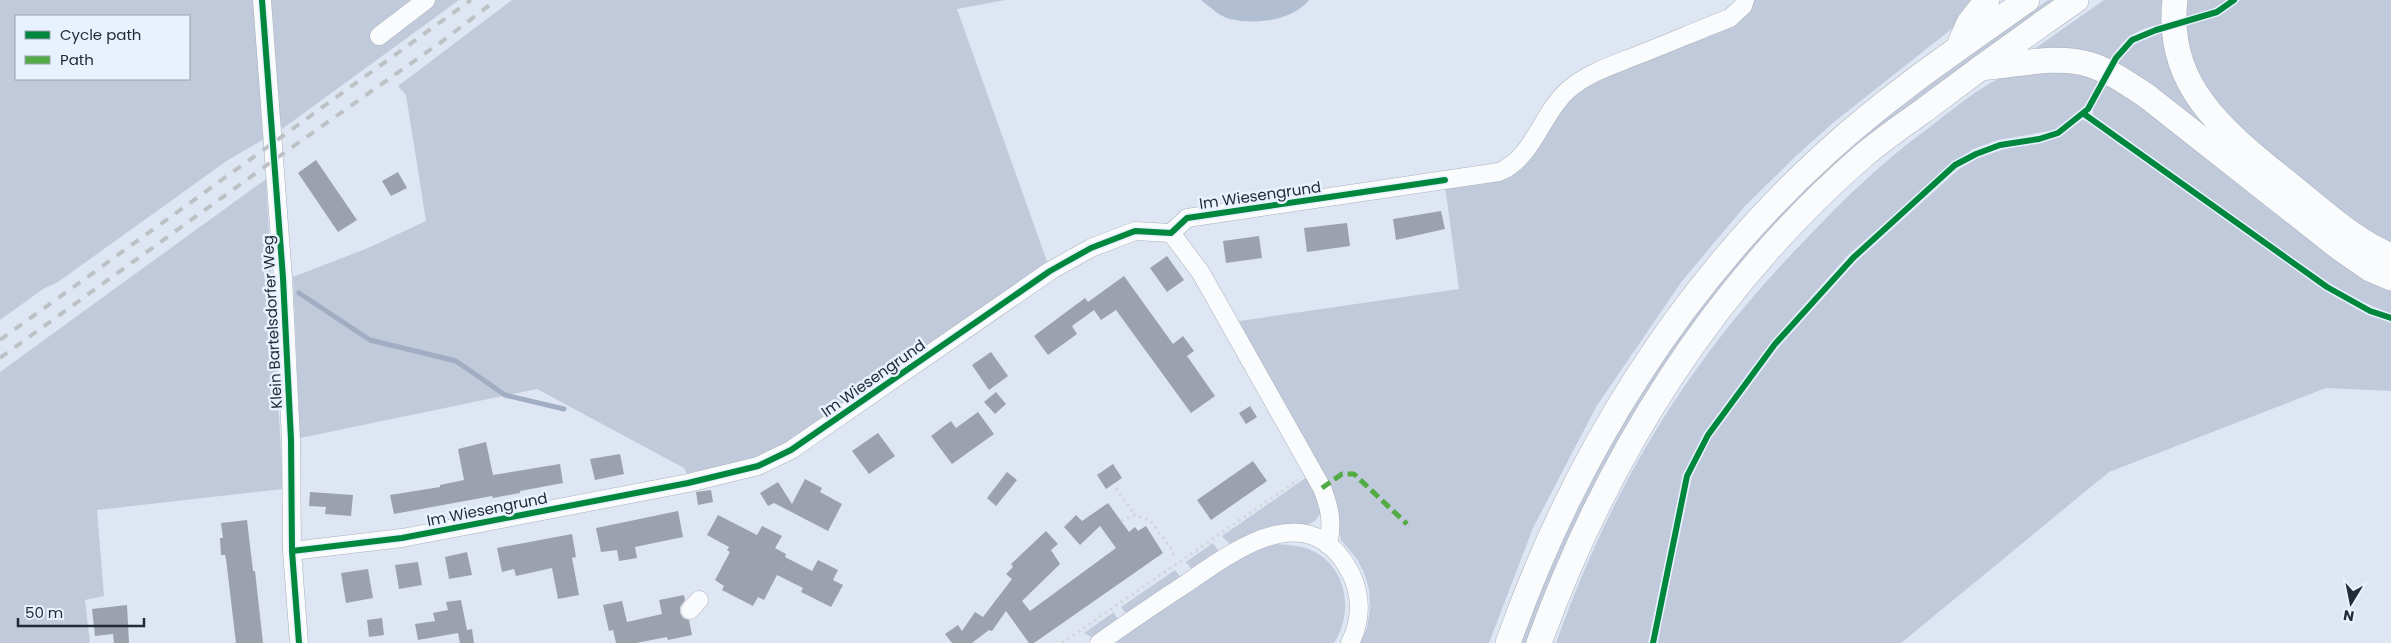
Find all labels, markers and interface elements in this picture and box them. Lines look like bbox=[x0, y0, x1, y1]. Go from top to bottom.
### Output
legend bbox=[15, 15, 190, 80]
text: Cycle path bbox=[60, 24, 141, 45]
text: Path bbox=[60, 49, 94, 70]
street label: Im Wiesengrund bbox=[1198, 176, 1322, 214]
street label: Klein Bartelsdorfer Weg bbox=[257, 235, 287, 409]
street label: Im Wiesengrund bbox=[817, 334, 929, 422]
street label: Im Wiesengrund bbox=[425, 487, 549, 531]
north arrow bbox=[2326, 578, 2376, 628]
scale bar bbox=[18, 596, 144, 628]
text: 50 m bbox=[25, 602, 63, 623]
text: N bbox=[2342, 605, 2356, 627]

